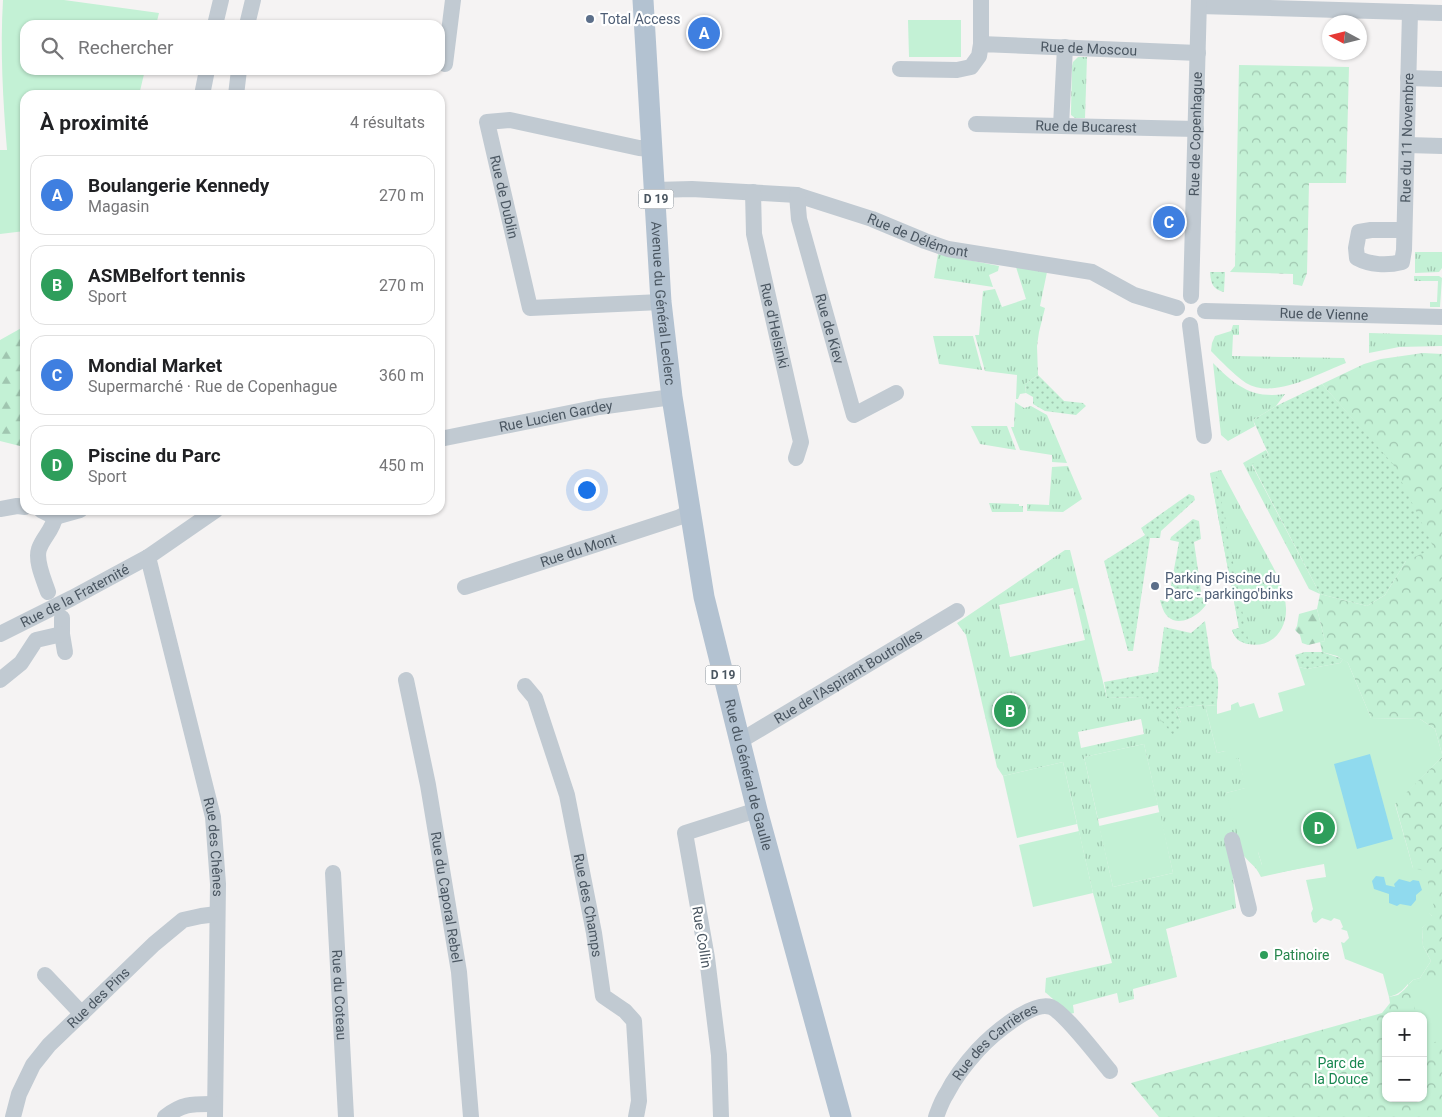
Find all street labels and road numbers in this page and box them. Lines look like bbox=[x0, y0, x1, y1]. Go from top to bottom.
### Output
street label: Rue de Moscou bbox=[1040, 38, 1137, 58]
street label: Rue de Copenhague bbox=[1186, 72, 1205, 197]
street label: Rue du 11 Novembre bbox=[1397, 73, 1416, 203]
street label: Rue de Bucarest bbox=[1035, 117, 1137, 136]
street label: Rue de Dublin bbox=[487, 153, 522, 240]
road number: D 19 bbox=[638, 190, 674, 208]
street label: Rue de Délémont bbox=[865, 210, 970, 260]
street label: Avenue du Général Leclerc bbox=[648, 221, 679, 386]
street label: Rue d'Helsinki bbox=[757, 281, 792, 370]
street label: Rue de Kiev bbox=[812, 292, 847, 366]
street label: Rue de Vienne bbox=[1279, 305, 1369, 323]
street label: Rue Lucien Gardey bbox=[498, 397, 614, 435]
street label: Rue du Mont bbox=[538, 530, 619, 570]
street label: Rue de la Fraternité bbox=[18, 561, 132, 630]
street label: Rue de l'Aspirant Boutrolles bbox=[771, 626, 925, 727]
road number: D 19 bbox=[706, 666, 740, 684]
street label: Rue du Général de Gaulle bbox=[722, 697, 776, 852]
street label: Rue des Chênes bbox=[200, 796, 226, 897]
street label: Rue du Caporal Rebel bbox=[428, 830, 465, 964]
street label: Rue des Champs bbox=[571, 852, 605, 958]
street label: Rue Collin bbox=[689, 905, 715, 969]
street label: Rue du Coteau bbox=[329, 949, 350, 1041]
street label: Rue des Pins bbox=[64, 964, 133, 1031]
street label: Rue des Carrières bbox=[949, 1000, 1040, 1083]

